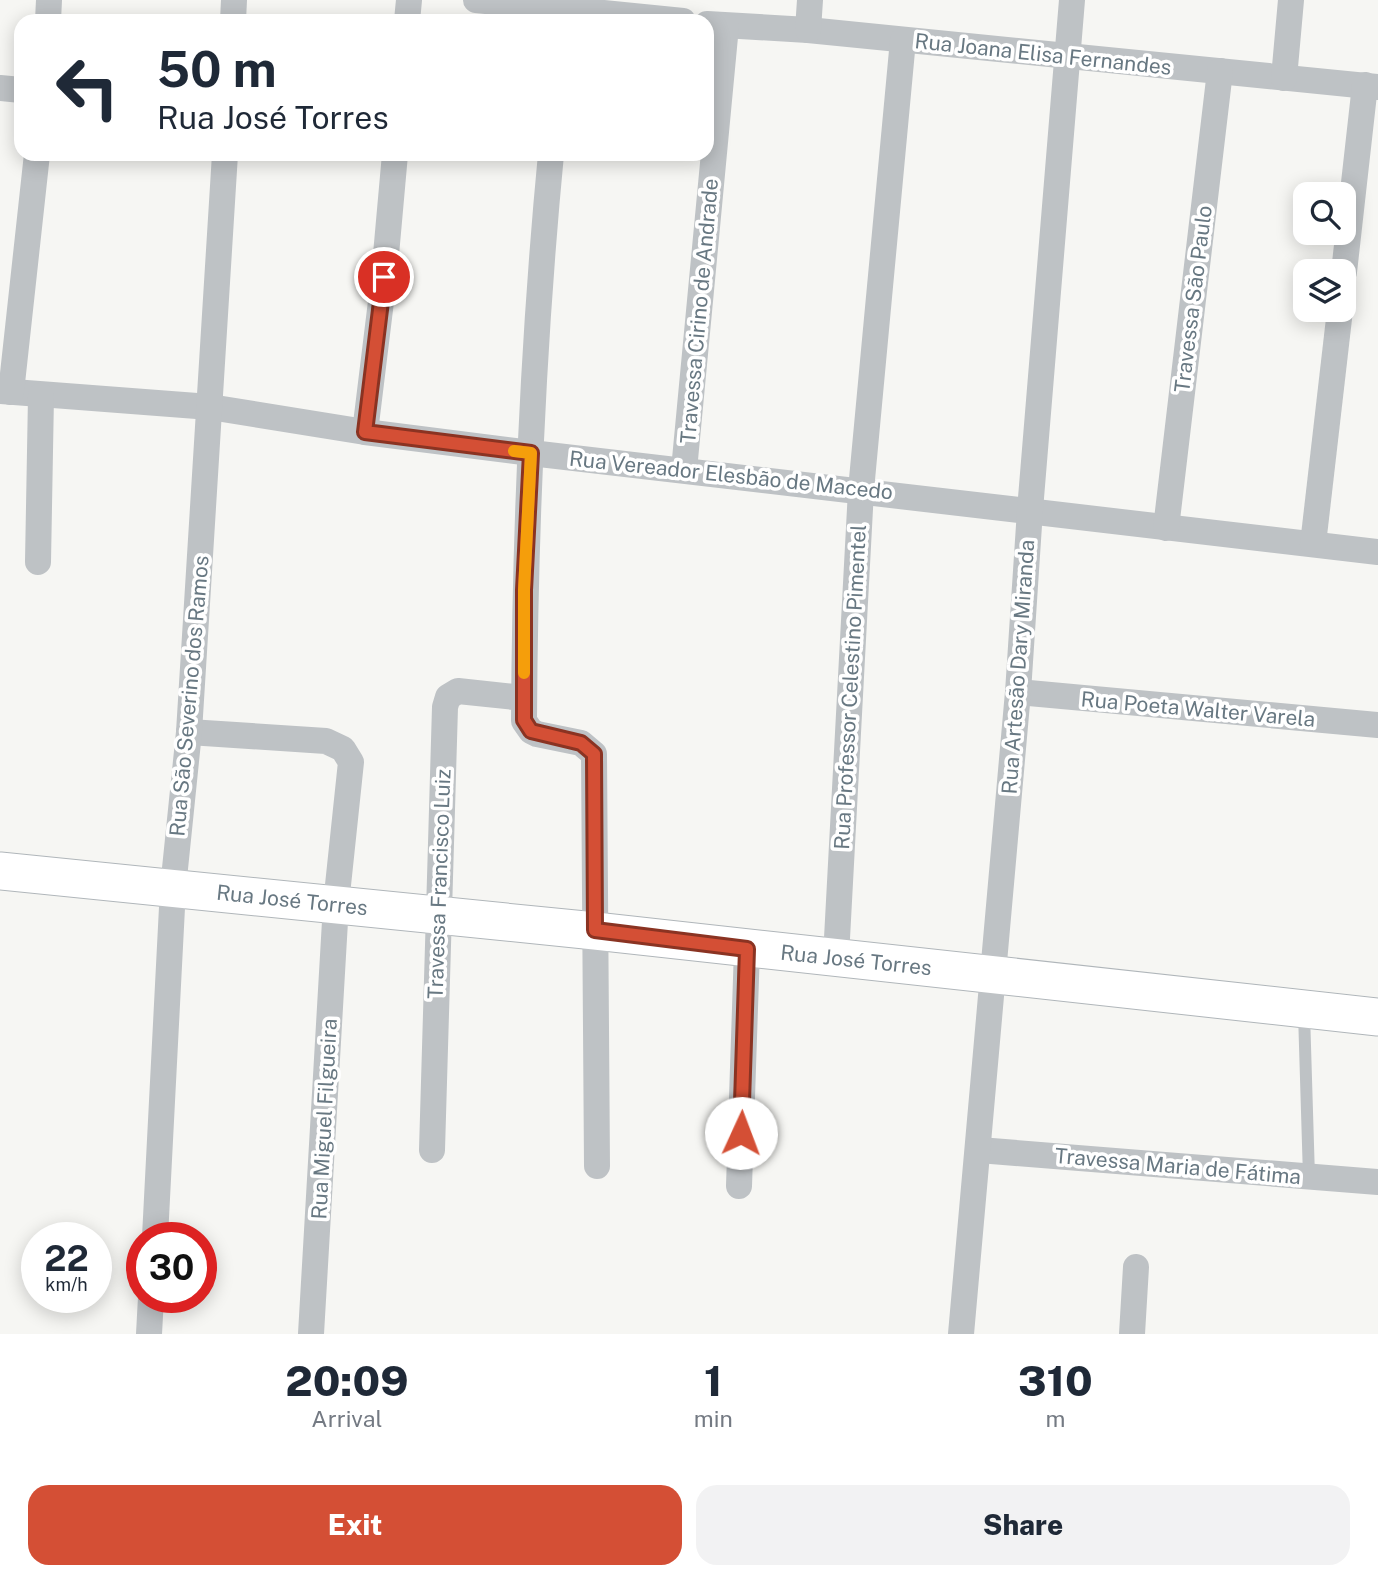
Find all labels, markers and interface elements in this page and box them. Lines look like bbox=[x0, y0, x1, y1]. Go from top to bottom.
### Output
street label: Rua Joana Elisa Fernandes bbox=[913, 28, 1173, 80]
text: 50 m bbox=[157, 40, 277, 98]
icon: left bbox=[42, 42, 133, 133]
text: Rua José Torres bbox=[157, 99, 389, 136]
street label: Travessa Cirino de Andrade bbox=[675, 177, 723, 445]
map controls bbox=[1293, 182, 1356, 322]
button: search bbox=[1293, 182, 1356, 245]
street label: Travessa São Paulo bbox=[1169, 204, 1217, 394]
pin bbox=[354, 247, 414, 307]
icon: arrive bbox=[365, 258, 403, 296]
button: layers bbox=[1293, 259, 1356, 322]
street label: Rua Vereador Elesbão de Macedo bbox=[568, 446, 894, 504]
street label: Rua Professor Celestino Pimentel bbox=[829, 524, 871, 850]
street label: Rua Artesão Dary Miranda bbox=[997, 539, 1039, 795]
street label: Rua São Severino dos Ramos bbox=[164, 555, 214, 837]
street label: Rua Poeta Walter Varela bbox=[1080, 686, 1316, 732]
street label: Travessa Francisco Luiz bbox=[422, 769, 456, 999]
street label: Rua José Torres bbox=[215, 880, 369, 920]
street label: Rua José Torres bbox=[779, 940, 933, 980]
street label: Rua Miguel Filgueira bbox=[306, 1018, 342, 1220]
position arrow bbox=[704, 1096, 778, 1170]
street label: Travessa Maria de Fátima bbox=[1054, 1143, 1302, 1189]
speed limit sign: 30 bbox=[126, 1222, 217, 1313]
text: 22 bbox=[44, 1238, 89, 1279]
text: km/h bbox=[45, 1274, 88, 1295]
text: 20:09 bbox=[285, 1356, 409, 1405]
text: 1 bbox=[704, 1356, 722, 1405]
text: 310 bbox=[1018, 1356, 1093, 1405]
text: Arrival bbox=[311, 1405, 382, 1432]
text: min bbox=[694, 1405, 733, 1432]
text: m bbox=[1045, 1405, 1065, 1432]
button: Exit bbox=[28, 1485, 682, 1565]
button: Share bbox=[696, 1485, 1350, 1565]

